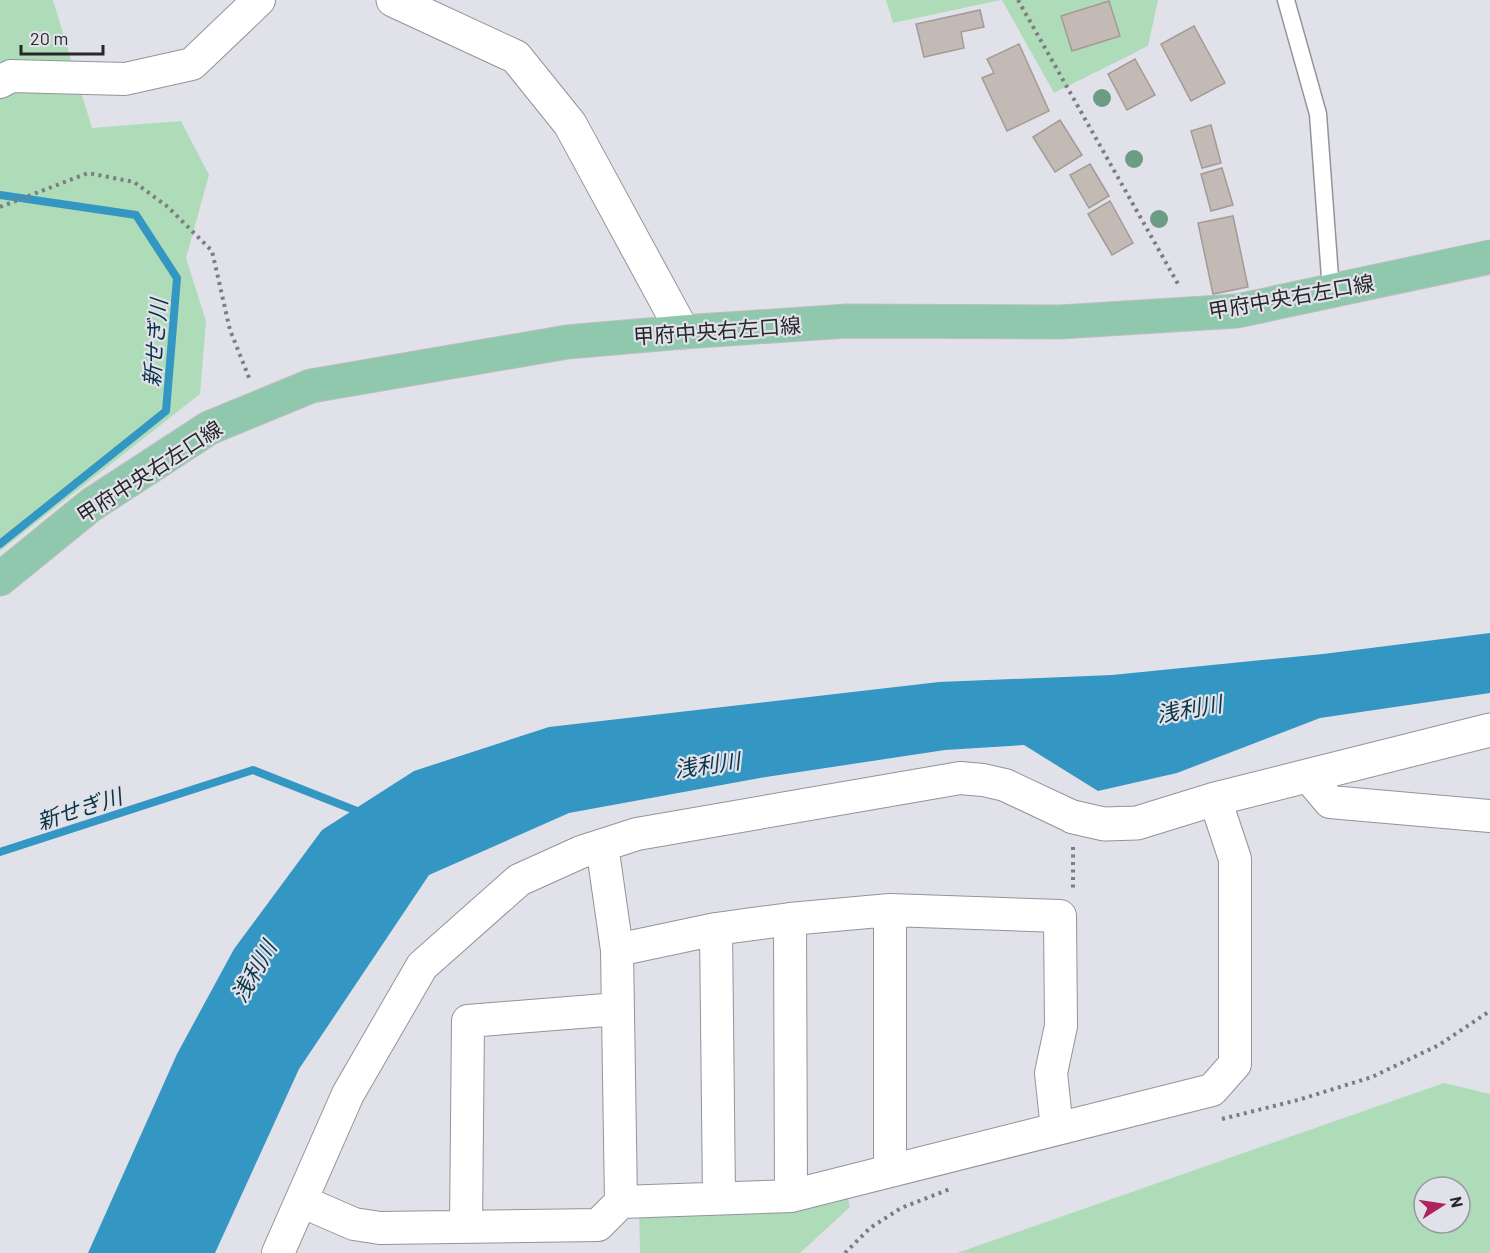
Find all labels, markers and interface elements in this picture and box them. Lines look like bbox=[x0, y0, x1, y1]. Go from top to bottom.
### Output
scale bar bbox=[21, 18, 104, 56]
text: 20 m bbox=[30, 27, 68, 49]
street label: 甲府中央右左口線 bbox=[1206, 269, 1376, 323]
water label: 新せぎ川 bbox=[137, 296, 171, 388]
street label: 甲府中央右左口線 bbox=[632, 312, 802, 348]
street label: 甲府中央右左口線 bbox=[72, 415, 226, 527]
water label: 浅利川 bbox=[1154, 689, 1226, 727]
water label: 浅利川 bbox=[673, 746, 743, 781]
water label: 新せぎ川 bbox=[33, 781, 127, 834]
water label: 浅利川 bbox=[225, 934, 282, 1006]
north arrow bbox=[1412, 1175, 1472, 1235]
text: N bbox=[1447, 1195, 1468, 1209]

